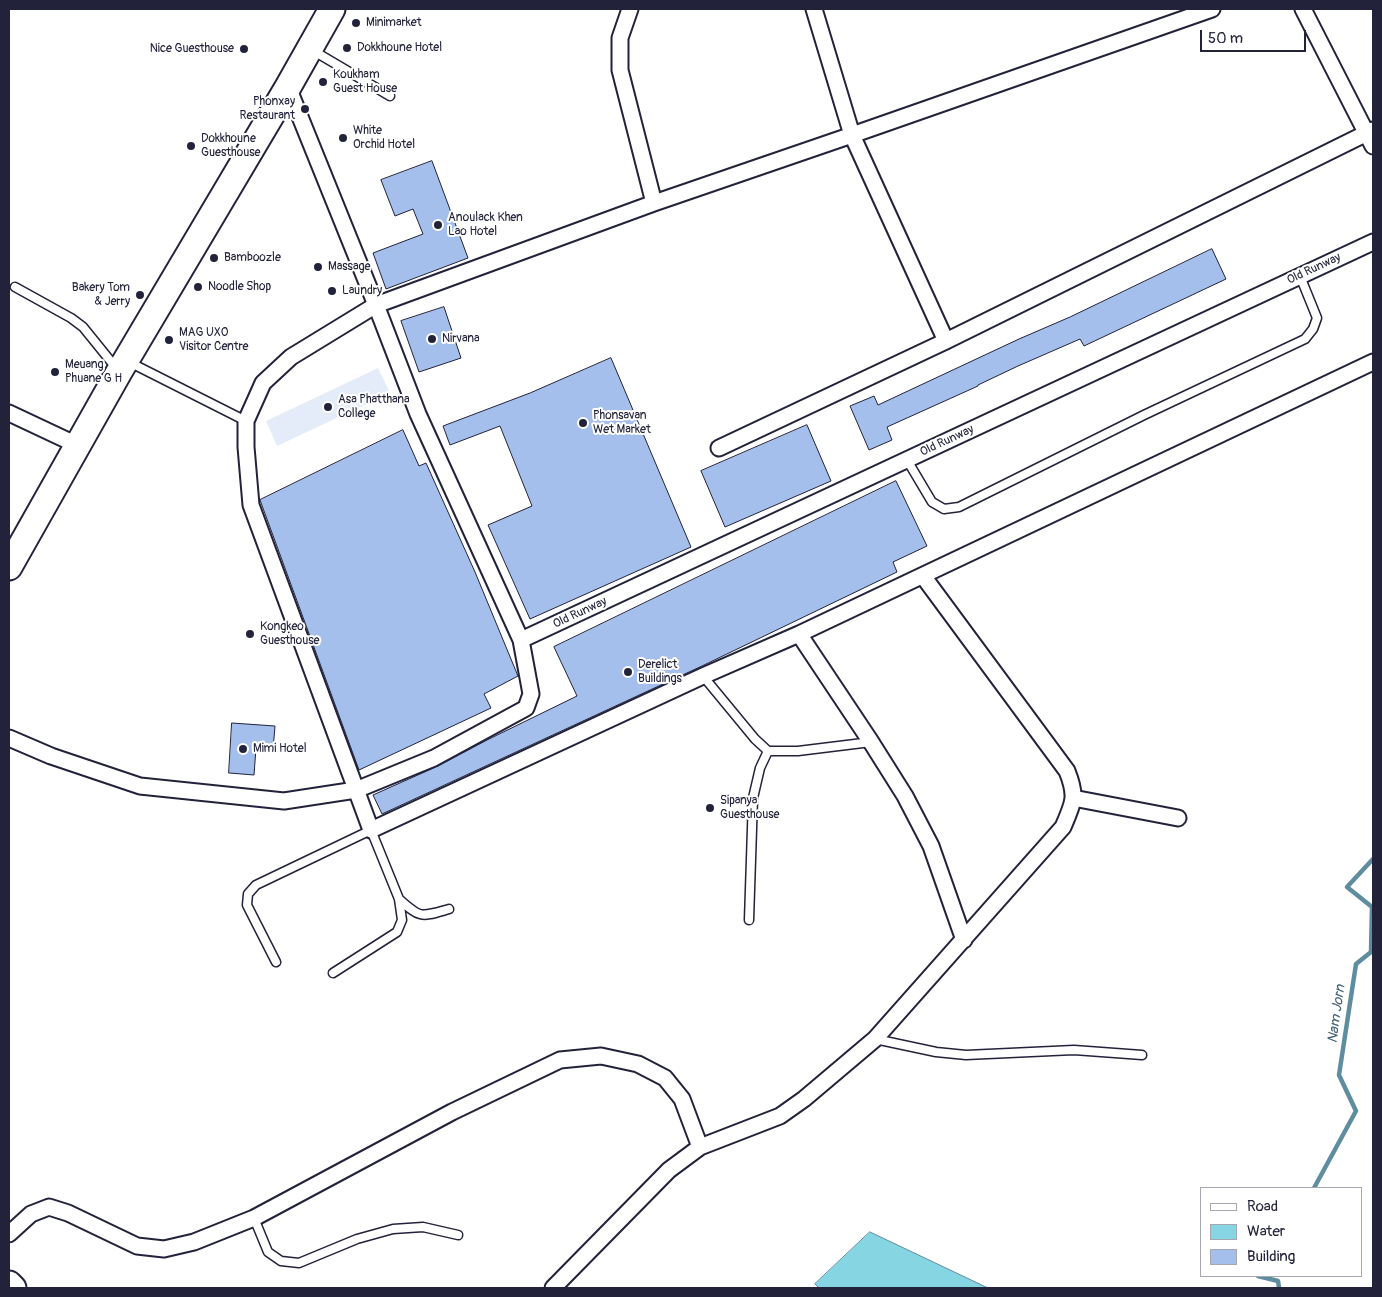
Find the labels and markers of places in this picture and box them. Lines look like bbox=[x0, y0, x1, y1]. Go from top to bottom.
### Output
place label: Minimarket bbox=[366, 16, 422, 30]
marker: Minimarket bbox=[350, 17, 362, 29]
place label: Dokkhoune Hotel bbox=[357, 41, 442, 55]
place label: Nice Guesthouse bbox=[150, 42, 234, 56]
marker: Dokkhoune Hotel bbox=[341, 42, 353, 54]
marker: Nice Guesthouse bbox=[238, 43, 250, 55]
place label: Koukham Guest House bbox=[333, 68, 397, 96]
marker: Koukham Guest House bbox=[317, 76, 329, 88]
place label: Phonxay Restaurant bbox=[240, 95, 295, 123]
marker: Phonxay Restaurant bbox=[299, 103, 311, 115]
place label: White Orchid Hotel bbox=[353, 124, 415, 152]
place label: Dokkhoune Guesthouse bbox=[201, 132, 260, 160]
marker: White Orchid Hotel bbox=[337, 132, 349, 144]
marker: Dokkhoune Guesthouse bbox=[185, 140, 197, 152]
place label: Anoulack Khen Lao Hotel bbox=[448, 211, 523, 239]
marker: Anoulack Khen Lao Hotel bbox=[432, 219, 444, 231]
place label: Bamboozle bbox=[224, 251, 281, 265]
marker: Bamboozle bbox=[208, 252, 220, 264]
place label: Massage bbox=[328, 260, 370, 274]
marker: Massage bbox=[312, 261, 324, 273]
place label: Noodle Shop bbox=[208, 280, 271, 294]
place label: Bakery Tom & Jerry bbox=[72, 281, 130, 309]
marker: Noodle Shop bbox=[192, 281, 204, 293]
place label: Laundry bbox=[342, 284, 382, 298]
marker: Laundry bbox=[326, 285, 338, 297]
marker: Bakery Tom & Jerry bbox=[134, 289, 146, 301]
place label: MAG UXO Visitor Centre bbox=[179, 326, 249, 354]
place label: Nirvana bbox=[442, 332, 480, 346]
marker: Nirvana bbox=[426, 333, 438, 345]
marker: MAG UXO Visitor Centre bbox=[163, 334, 175, 346]
place label: Meuang Phuane G H bbox=[65, 358, 122, 386]
marker: Meuang Phuane G H bbox=[49, 366, 61, 378]
place label: Asa Phatthana College bbox=[338, 393, 410, 421]
marker: Asa Phatthana College bbox=[322, 401, 334, 413]
place label: Phonsavan Wet Market bbox=[593, 409, 651, 437]
marker: Phonsavan Wet Market bbox=[577, 417, 589, 429]
place label: Kongkeo Guesthouse bbox=[260, 620, 319, 648]
marker: Kongkeo Guesthouse bbox=[244, 628, 256, 640]
place label: Derelict Buildings bbox=[638, 658, 682, 686]
marker: Derelict Buildings bbox=[622, 666, 634, 678]
place label: Mimi Hotel bbox=[253, 742, 307, 756]
marker: Mimi Hotel bbox=[237, 743, 249, 755]
place label: Sipanya Guesthouse bbox=[720, 794, 779, 822]
marker: Sipanya Guesthouse bbox=[704, 802, 716, 814]

